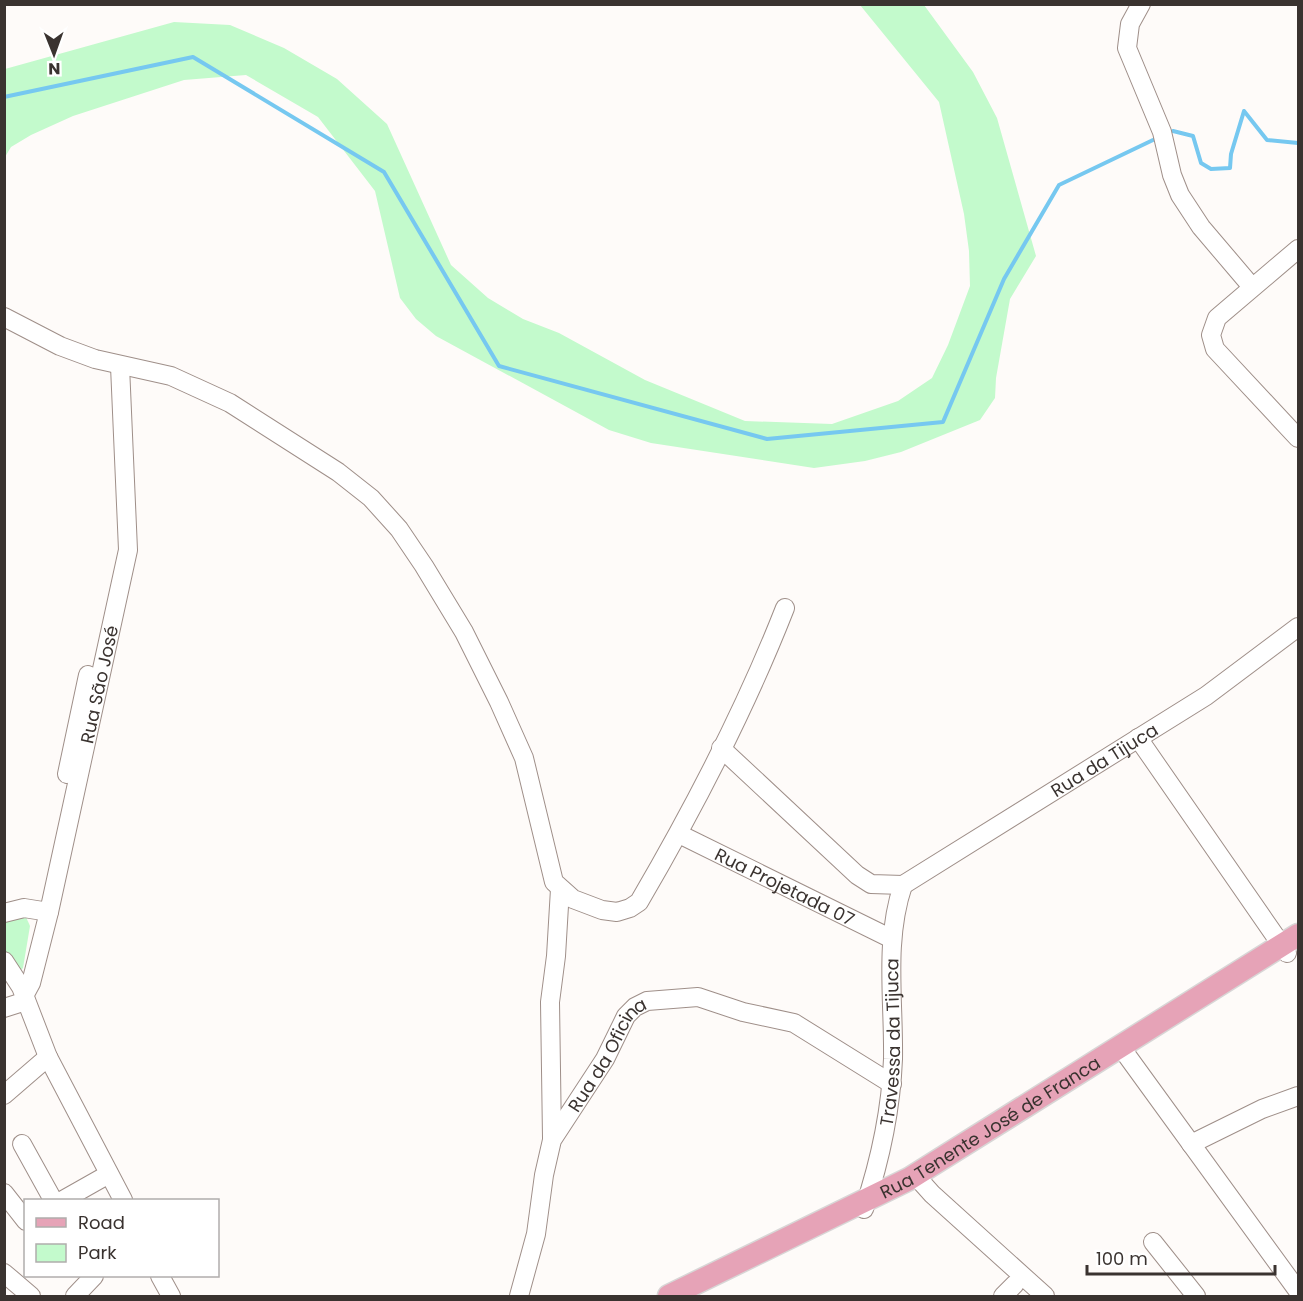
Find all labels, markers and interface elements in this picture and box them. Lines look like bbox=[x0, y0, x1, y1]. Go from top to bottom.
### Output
north arrow bbox=[24, 24, 84, 84]
text: N bbox=[48, 57, 60, 80]
street label: Rua São José bbox=[74, 623, 124, 746]
street label: Rua da Tijuca bbox=[1046, 717, 1162, 802]
street label: Rua Projetada 07 bbox=[711, 841, 859, 931]
street label: Travessa da Tijuca bbox=[873, 958, 906, 1128]
street label: Rua da Oficina bbox=[561, 991, 650, 1117]
street label: Rua Tenente José de Franca bbox=[875, 1050, 1105, 1204]
legend bbox=[24, 1199, 219, 1277]
text: Road bbox=[78, 1210, 125, 1235]
scale bar bbox=[1087, 1238, 1274, 1276]
text: Park bbox=[78, 1240, 117, 1265]
text: 100 m bbox=[1096, 1246, 1148, 1271]

